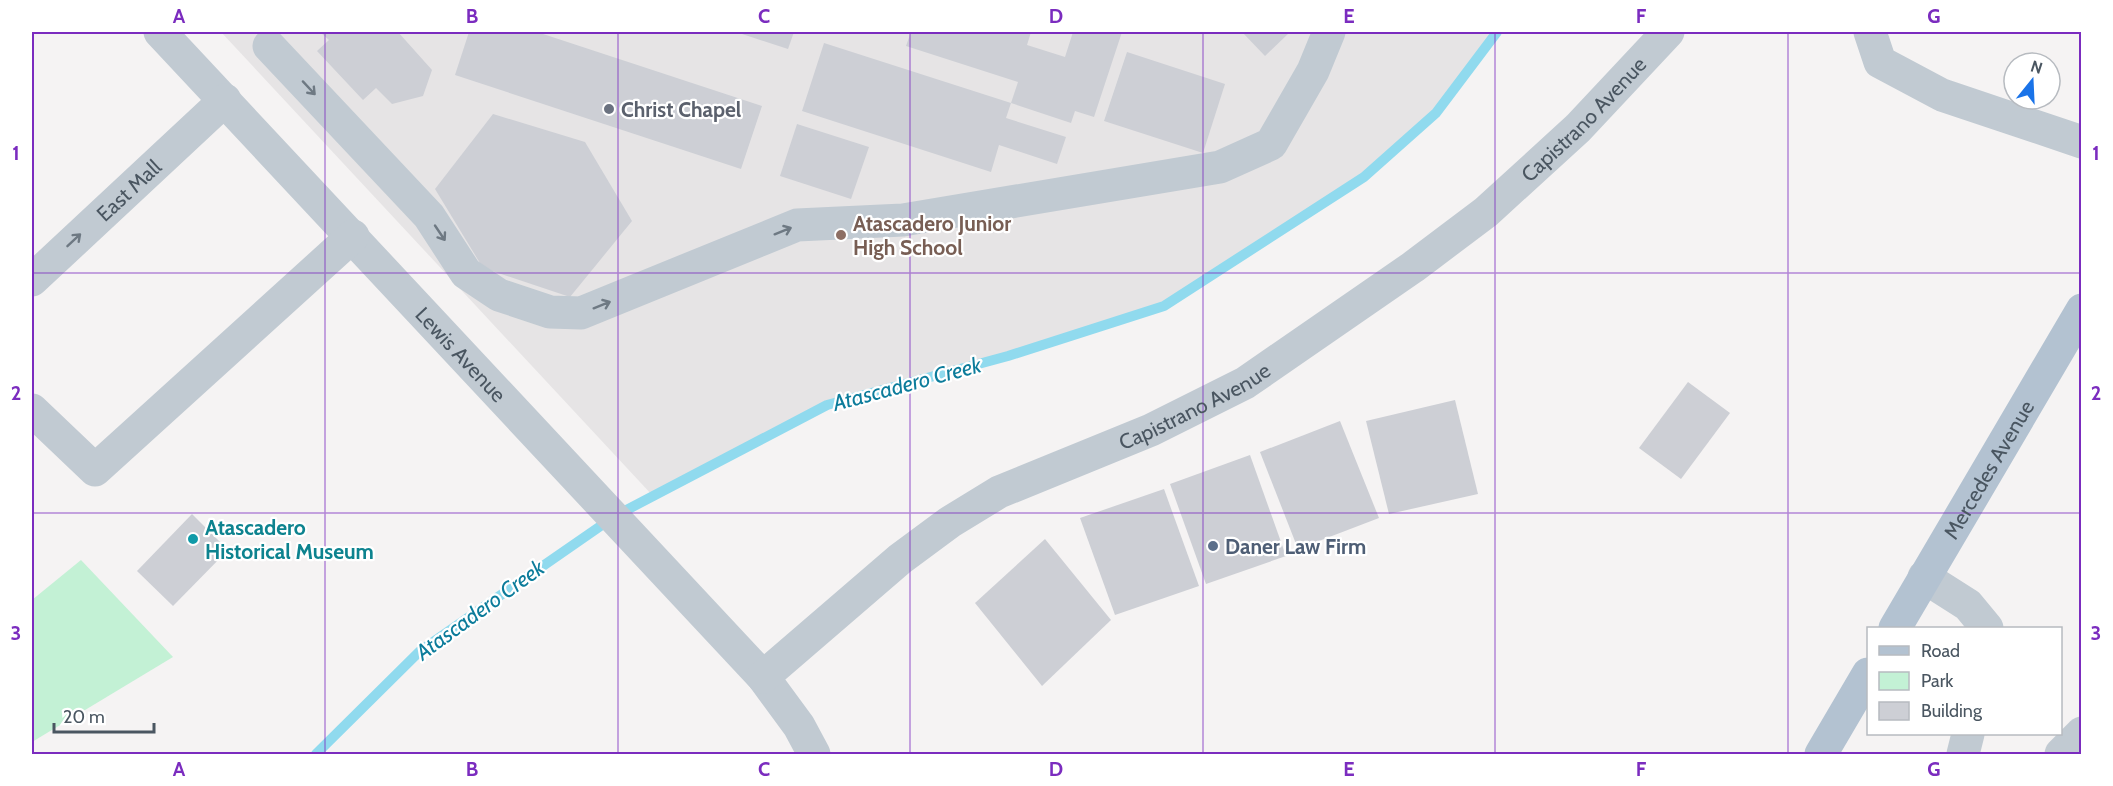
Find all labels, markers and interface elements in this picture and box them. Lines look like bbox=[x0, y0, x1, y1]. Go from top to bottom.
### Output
text: A bbox=[173, 4, 186, 28]
text: B bbox=[466, 4, 478, 28]
text: C bbox=[758, 4, 770, 28]
text: D bbox=[1049, 4, 1063, 28]
text: E bbox=[1343, 4, 1355, 28]
text: F bbox=[1636, 4, 1647, 28]
text: G bbox=[1927, 4, 1941, 28]
street label: Capistrano Avenue bbox=[1516, 51, 1651, 186]
north arrow bbox=[2002, 51, 2062, 111]
text: N bbox=[2028, 56, 2045, 78]
one-way arrow bbox=[302, 81, 316, 96]
place label: Christ Chapel bbox=[621, 97, 742, 122]
marker: Christ Chapel bbox=[602, 102, 616, 116]
text: 1 bbox=[12, 141, 20, 165]
text: 1 bbox=[2092, 141, 2100, 165]
street label: East Mall bbox=[91, 154, 166, 226]
place label: Atascadero Junior High School bbox=[853, 211, 1011, 260]
one-way arrow bbox=[434, 224, 446, 241]
one-way arrow bbox=[773, 225, 791, 236]
marker: Atascadero Junior High School bbox=[834, 228, 848, 242]
one-way arrow bbox=[66, 233, 81, 247]
one-way arrow bbox=[592, 299, 611, 310]
street label: Lewis Avenue bbox=[411, 301, 512, 407]
water label: Atascadero Creek bbox=[829, 351, 985, 417]
street label: Capistrano Avenue bbox=[1115, 357, 1275, 454]
text: 2 bbox=[11, 381, 21, 405]
text: 2 bbox=[2091, 381, 2101, 405]
street label: Mercedes Avenue bbox=[1938, 395, 2039, 543]
place label: Atascadero Historical Museum bbox=[205, 515, 374, 564]
marker: Atascadero Historical Museum bbox=[186, 532, 200, 546]
place label: Daner Law Firm bbox=[1225, 534, 1366, 559]
marker: Daner Law Firm bbox=[1206, 539, 1220, 553]
water label: Atascadero Creek bbox=[409, 554, 550, 666]
text: 3 bbox=[11, 621, 21, 645]
text: 3 bbox=[2091, 621, 2101, 645]
legend bbox=[1867, 627, 2062, 735]
text: Road bbox=[1921, 640, 1960, 662]
text: Park bbox=[1921, 670, 1954, 692]
scale bar bbox=[54, 696, 154, 734]
text: Building bbox=[1921, 700, 1983, 722]
text: 20 m bbox=[63, 706, 105, 728]
text: A bbox=[173, 757, 186, 781]
text: B bbox=[466, 757, 478, 781]
text: C bbox=[758, 757, 770, 781]
text: D bbox=[1049, 757, 1063, 781]
text: E bbox=[1343, 757, 1355, 781]
text: F bbox=[1636, 757, 1647, 781]
text: G bbox=[1927, 757, 1941, 781]

